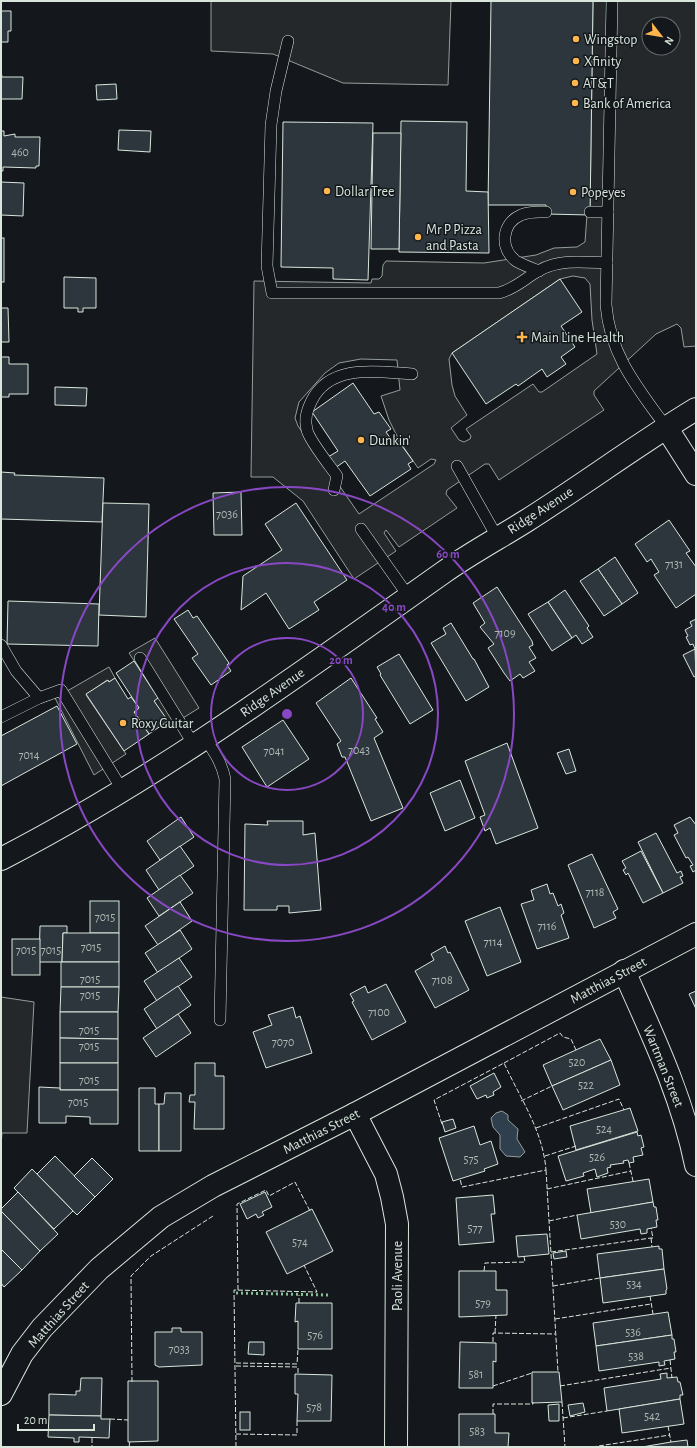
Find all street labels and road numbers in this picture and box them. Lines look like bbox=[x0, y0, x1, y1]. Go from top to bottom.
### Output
street label: Ridge Avenue bbox=[505, 485, 576, 537]
street label: Ridge Avenue bbox=[238, 666, 307, 720]
street label: Matthias Street bbox=[568, 955, 649, 1007]
street label: Wartman Street bbox=[640, 1023, 686, 1110]
street label: Matthias Street bbox=[281, 1106, 362, 1157]
street label: Paoli Avenue bbox=[391, 1241, 405, 1311]
street label: Matthias Street bbox=[25, 1278, 92, 1351]

